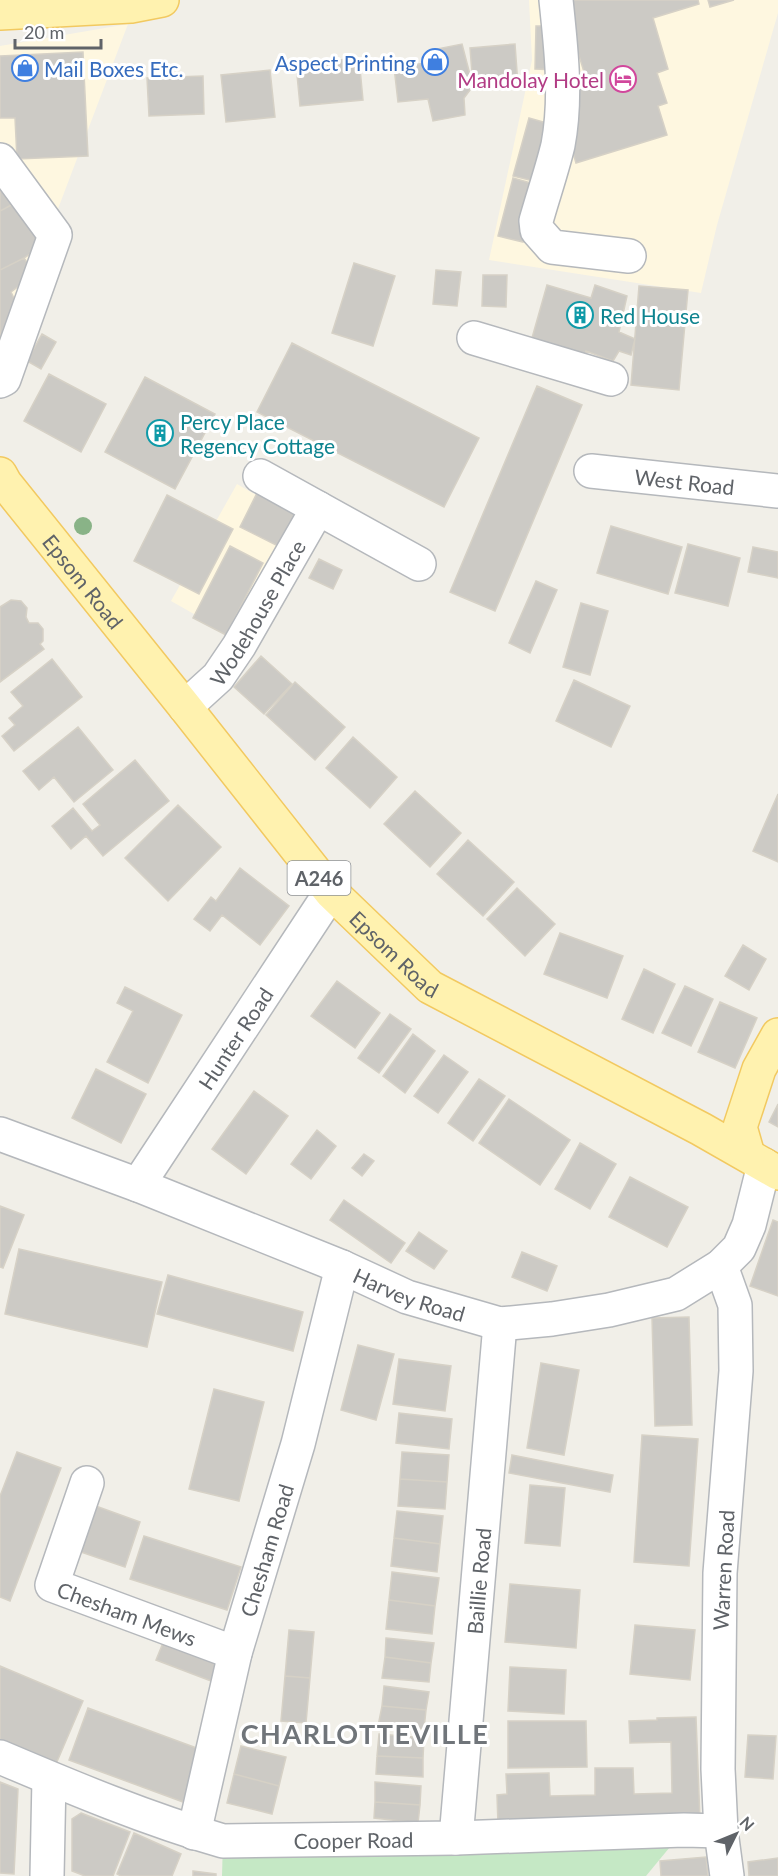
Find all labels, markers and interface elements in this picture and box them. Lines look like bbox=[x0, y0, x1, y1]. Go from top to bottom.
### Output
scale bar bbox=[15, 12, 100, 50]
text: 20 m bbox=[24, 21, 64, 43]
shop icon: Aspect Printing bbox=[420, 47, 450, 77]
place label: Aspect Printing bbox=[275, 50, 416, 75]
shop icon: Mail Boxes Etc. bbox=[10, 53, 40, 83]
place label: Mail Boxes Etc. bbox=[44, 56, 184, 81]
hotel icon: Mandolay Hotel bbox=[608, 64, 638, 94]
place label: Mandolay Hotel bbox=[457, 67, 604, 92]
building icon: Red House bbox=[565, 300, 595, 330]
place label: Red House bbox=[600, 303, 700, 328]
place label: Percy Place Regency Cottage bbox=[180, 409, 335, 458]
building icon: Percy Place Regency Cottage bbox=[145, 418, 175, 448]
street label: West Road bbox=[633, 463, 736, 499]
street label: Epsom Road bbox=[38, 529, 129, 633]
street label: Wodehouse Place bbox=[204, 535, 310, 690]
road number: A246 bbox=[288, 861, 350, 895]
street label: Epsom Road bbox=[345, 905, 443, 1002]
street label: Hunter Road bbox=[192, 982, 277, 1094]
street label: Harvey Road bbox=[350, 1262, 468, 1326]
street label: Chesham Road bbox=[234, 1481, 298, 1620]
street label: Warren Road bbox=[707, 1509, 739, 1631]
street label: Baillie Road bbox=[461, 1527, 495, 1635]
street label: Chesham Mews bbox=[54, 1576, 200, 1650]
district label: CHARLOTTEVILLE bbox=[241, 1717, 489, 1750]
north arrow bbox=[706, 1804, 766, 1864]
text: N bbox=[736, 1812, 758, 1834]
street label: Cooper Road bbox=[294, 1826, 414, 1853]

